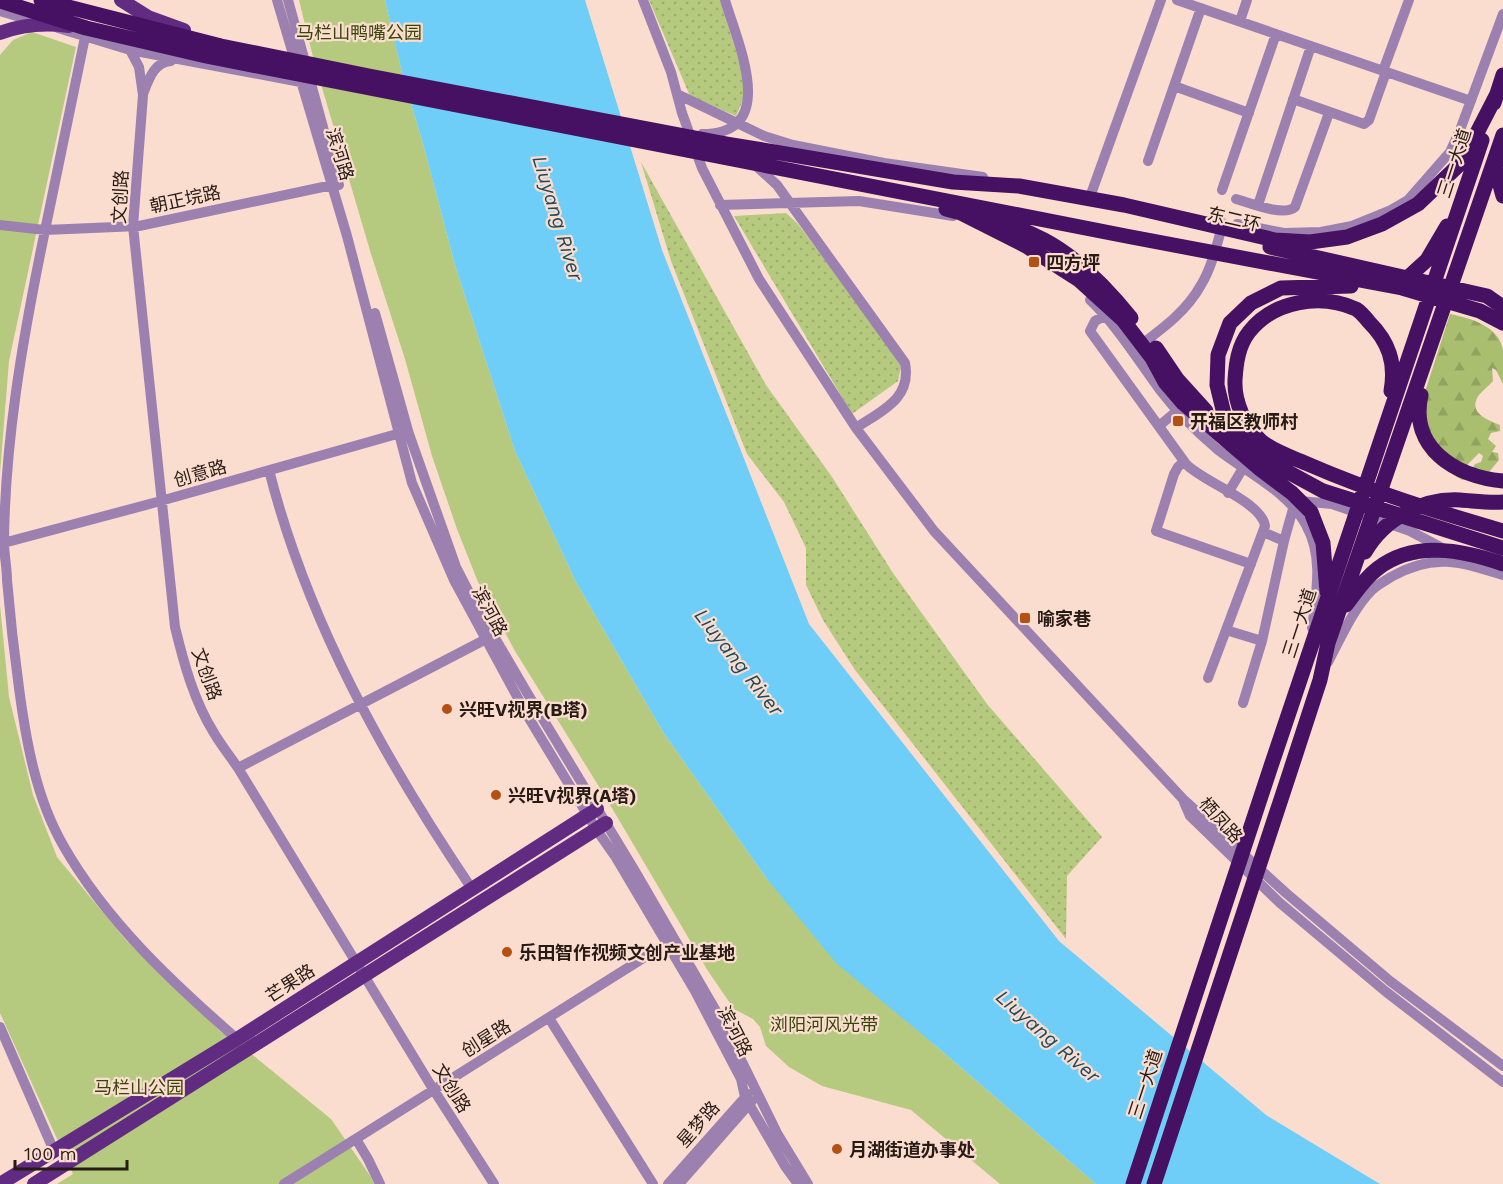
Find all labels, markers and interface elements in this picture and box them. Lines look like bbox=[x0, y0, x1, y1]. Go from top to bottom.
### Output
park label: 马栏山鸭嘴公园 bbox=[296, 22, 422, 43]
street label: 滨河路 bbox=[322, 125, 358, 183]
street label: 三一大道 bbox=[1433, 126, 1475, 200]
water label: Liuyang River bbox=[528, 152, 589, 285]
street label: 文创路 bbox=[108, 169, 132, 225]
street label: 朝正垸路 bbox=[148, 181, 222, 217]
street label: 东二环 bbox=[1205, 203, 1263, 235]
place label: 四方坪 bbox=[1046, 252, 1100, 273]
marker: 四方坪 bbox=[1027, 255, 1041, 269]
place label: 开福区教师村 bbox=[1190, 411, 1298, 432]
marker: 开福区教师村 bbox=[1171, 414, 1185, 428]
street label: 创意路 bbox=[171, 455, 229, 491]
street label: 滨河路 bbox=[468, 582, 512, 640]
street label: 三一大道 bbox=[1278, 586, 1320, 660]
water label: Liuyang River bbox=[690, 603, 789, 722]
place label: 喻家巷 bbox=[1037, 608, 1091, 629]
marker: 喻家巷 bbox=[1018, 611, 1032, 625]
street label: 文创路 bbox=[188, 645, 226, 703]
place label: 兴旺V视界(B塔) bbox=[459, 699, 588, 720]
marker: 兴旺V视界(B塔) bbox=[440, 702, 454, 716]
place label: 兴旺V视界(A塔) bbox=[508, 785, 637, 806]
marker: 兴旺V视界(A塔) bbox=[489, 788, 503, 802]
street label: 栖凤路 bbox=[1195, 793, 1247, 847]
place label: 乐田智作视频文创产业基地 bbox=[519, 942, 735, 963]
marker: 乐田智作视频文创产业基地 bbox=[500, 945, 514, 959]
street label: 芒果路 bbox=[262, 959, 318, 1007]
water label: Liuyang River bbox=[991, 984, 1106, 1088]
street label: 滨河路 bbox=[713, 1002, 757, 1060]
park label: 浏阳河风光带 bbox=[770, 1014, 878, 1035]
street label: 创星路 bbox=[458, 1015, 514, 1061]
street label: 三一大道 bbox=[1124, 1047, 1166, 1121]
street label: 文创路 bbox=[429, 1060, 475, 1116]
park label: 马栏山公园 bbox=[94, 1077, 184, 1098]
street label: 星梦路 bbox=[672, 1097, 724, 1151]
scale bar bbox=[15, 1133, 128, 1171]
place label: 月湖街道办事处 bbox=[849, 1139, 975, 1160]
marker: 月湖街道办事处 bbox=[830, 1142, 844, 1156]
text: 100 m bbox=[24, 1143, 77, 1164]

